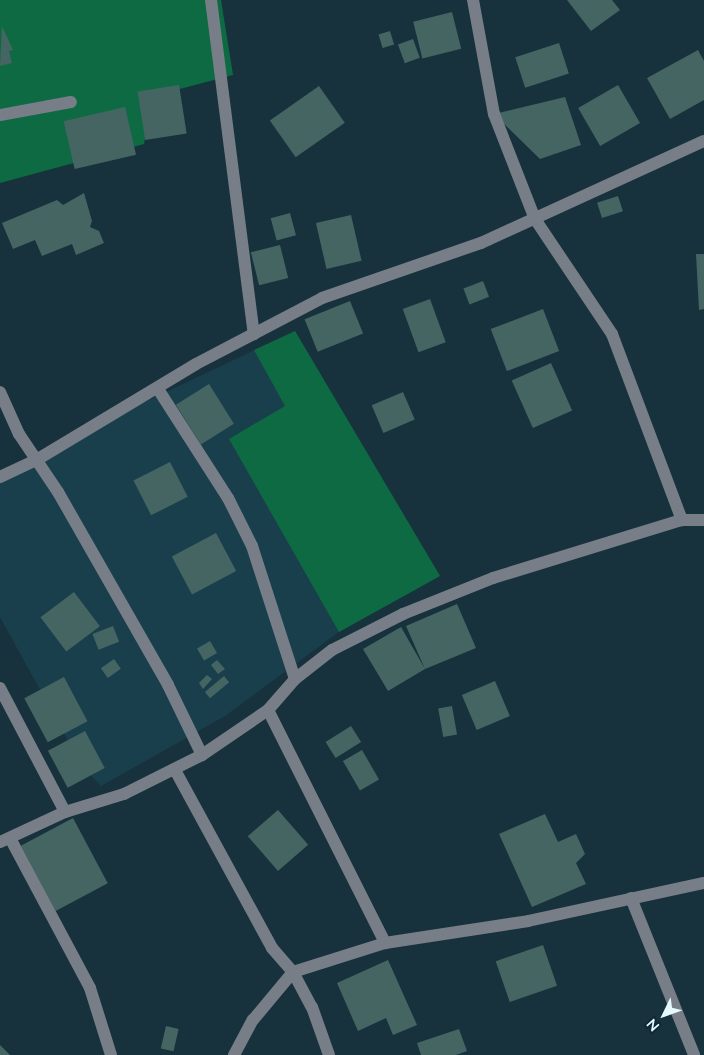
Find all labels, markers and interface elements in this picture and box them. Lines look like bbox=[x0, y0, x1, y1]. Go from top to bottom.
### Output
north arrow bbox=[639, 990, 689, 1040]
text: N bbox=[643, 1016, 662, 1035]

